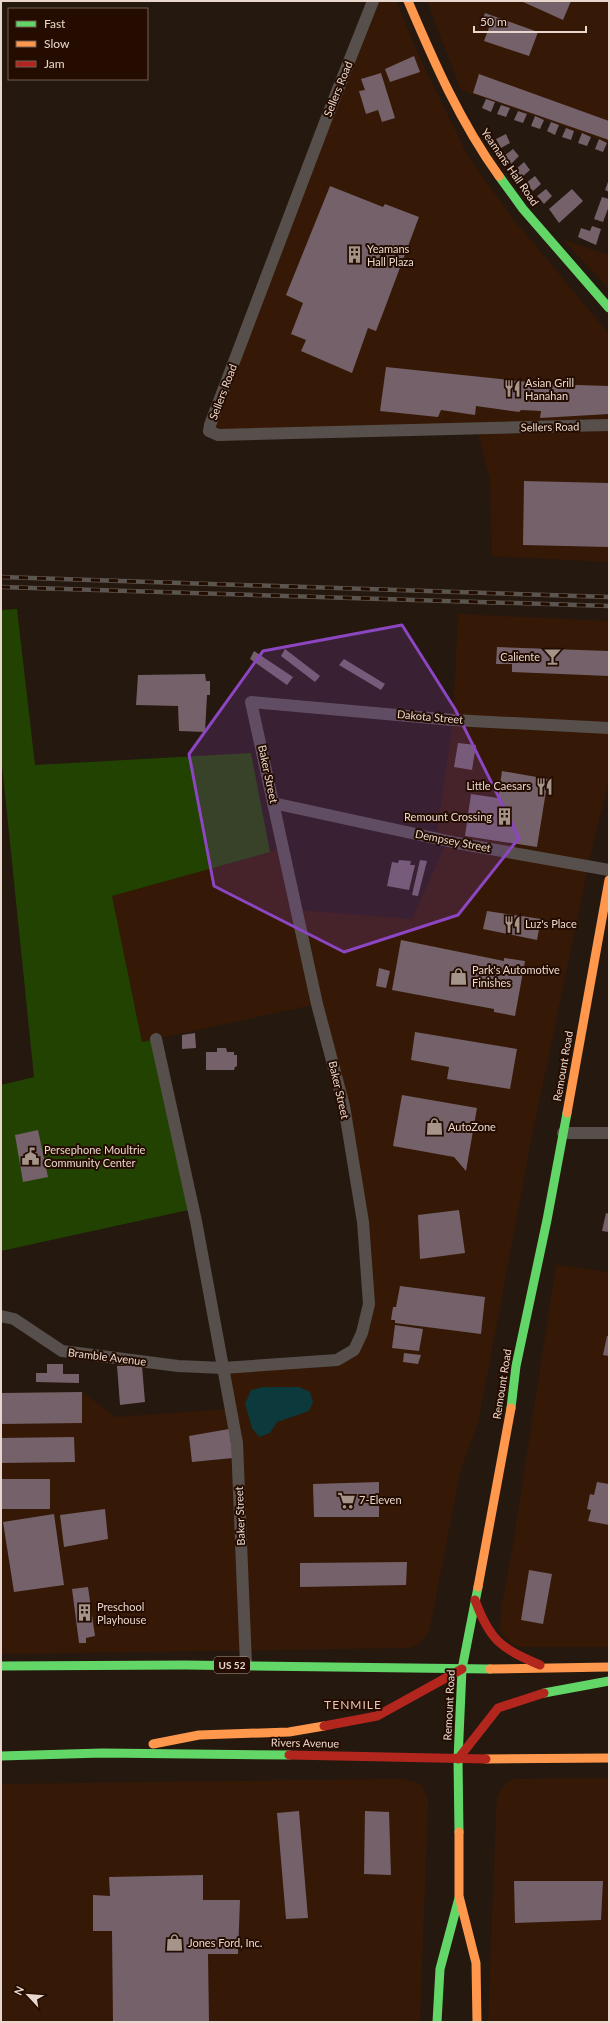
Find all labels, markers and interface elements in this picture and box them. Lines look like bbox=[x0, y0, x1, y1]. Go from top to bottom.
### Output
legend bbox=[8, 8, 148, 80]
scale bar bbox=[474, 8, 586, 34]
text: 50 m bbox=[480, 14, 507, 29]
text: Fast bbox=[44, 16, 66, 31]
text: Slow bbox=[44, 36, 70, 51]
text: Jam bbox=[44, 56, 65, 71]
street label: Sellers Road bbox=[321, 59, 355, 118]
street label: Yeamans Hall Road bbox=[479, 126, 542, 208]
place label: Yeamans Hall Plaza bbox=[367, 242, 414, 268]
building icon: Yeamans Hall Plaza bbox=[344, 245, 364, 265]
street label: Sellers Road bbox=[206, 362, 239, 422]
place label: Asian Grill Hanahan bbox=[525, 376, 574, 402]
restaurant icon: Asian Grill Hanahan bbox=[502, 379, 522, 399]
street label: Sellers Road bbox=[521, 419, 579, 434]
bar icon: Caliente bbox=[543, 647, 563, 667]
place label: Caliente bbox=[500, 650, 540, 663]
street label: Dakota Street bbox=[396, 707, 464, 726]
street label: Baker Street bbox=[256, 744, 281, 804]
restaurant icon: Little Caesars bbox=[534, 776, 554, 796]
place label: Little Caesars bbox=[466, 779, 531, 792]
building icon: Remount Crossing bbox=[495, 807, 515, 827]
place label: Remount Crossing bbox=[404, 810, 492, 823]
street label: Dempsey Street bbox=[414, 827, 492, 854]
restaurant icon: Luz's Place bbox=[502, 914, 522, 934]
place label: Luz's Place bbox=[525, 917, 577, 930]
place label: Park's Automotive Finishes bbox=[472, 963, 560, 989]
shop icon: Park's Automotive Finishes bbox=[449, 966, 469, 986]
street label: Remount Road bbox=[550, 1030, 575, 1102]
street label: Baker Street bbox=[327, 1060, 352, 1120]
shop icon: AutoZone bbox=[425, 1117, 445, 1137]
place label: AutoZone bbox=[448, 1120, 496, 1133]
place label: Persephone Moultrie Community Center bbox=[44, 1143, 146, 1169]
public building icon: Persephone Moultrie Community Center bbox=[21, 1146, 41, 1166]
street label: Bramble Avenue bbox=[67, 1345, 147, 1368]
street label: Remount Road bbox=[490, 1348, 513, 1420]
street label: Baker Street bbox=[232, 1486, 247, 1546]
supermarket icon: 7-Eleven bbox=[336, 1490, 356, 1510]
place label: 7-Eleven bbox=[359, 1493, 402, 1506]
place label: Preschool Playhouse bbox=[97, 1600, 146, 1626]
building icon: Preschool Playhouse bbox=[74, 1603, 94, 1623]
road number: US 52 bbox=[214, 1657, 250, 1673]
street label: Remount Road bbox=[440, 1669, 457, 1741]
district label: TENMILE bbox=[324, 1697, 382, 1712]
street label: Rivers Avenue bbox=[271, 1735, 339, 1750]
shop icon: Jones Ford, Inc. bbox=[165, 1933, 185, 1953]
place label: Jones Ford, Inc. bbox=[188, 1936, 262, 1949]
north arrow bbox=[8, 1975, 48, 2015]
text: N bbox=[11, 1984, 26, 1997]

